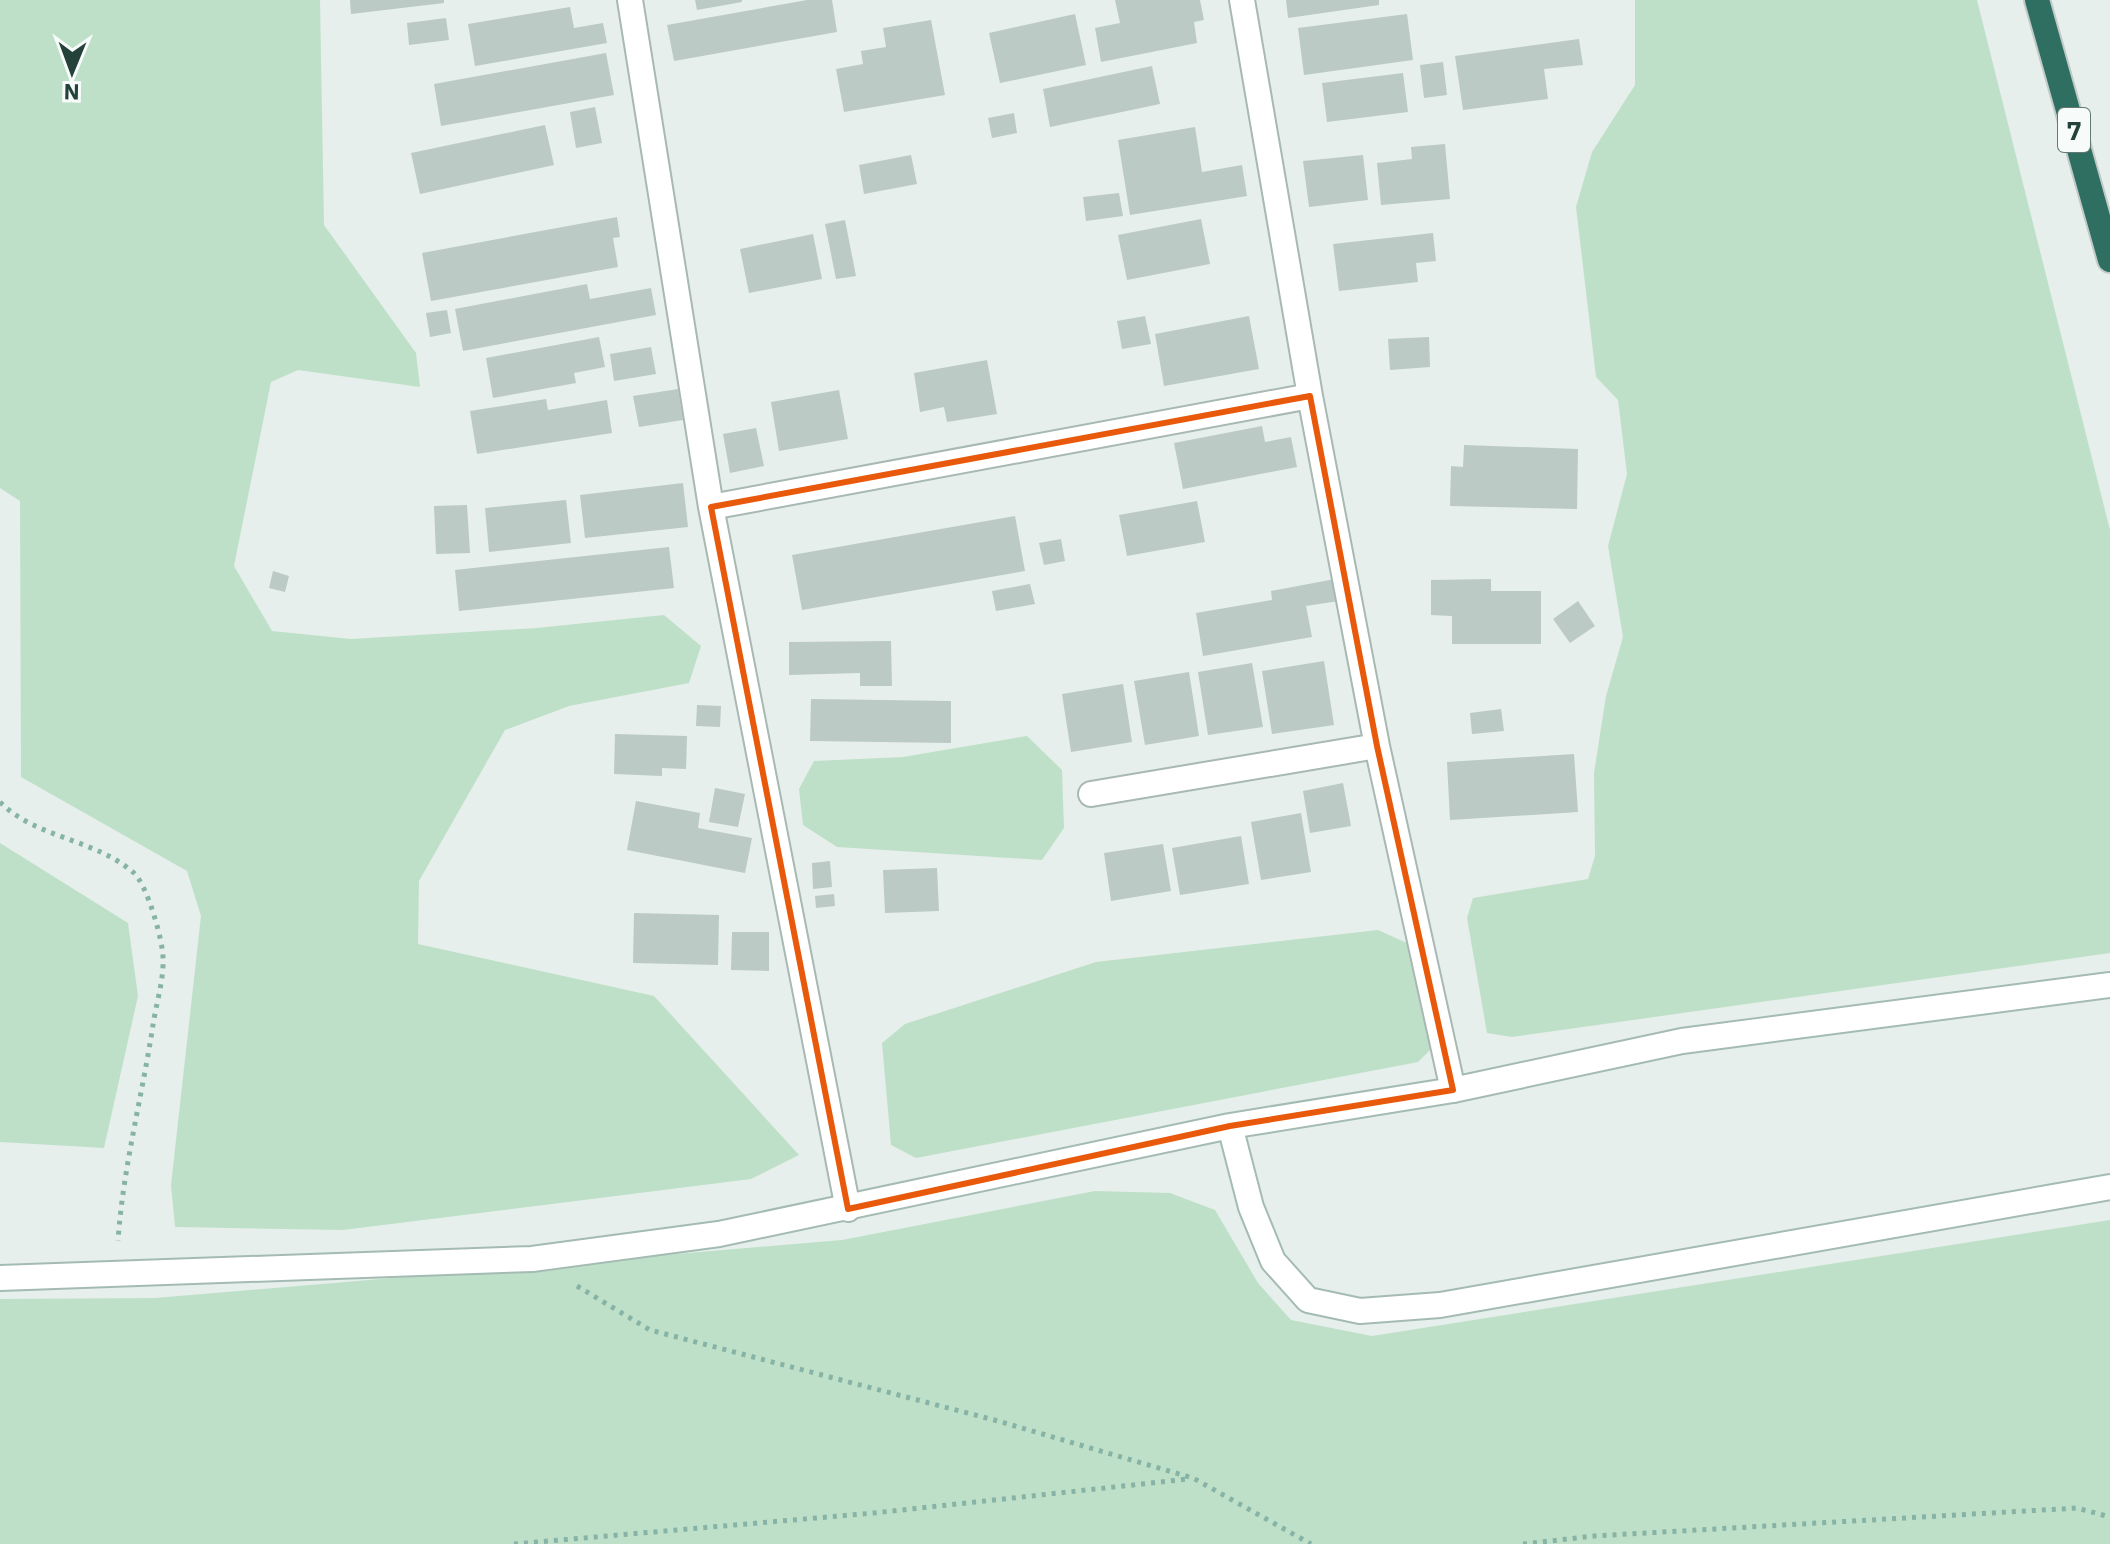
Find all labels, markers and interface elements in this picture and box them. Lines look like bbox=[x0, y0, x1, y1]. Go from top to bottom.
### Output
north arrow bbox=[32, 32, 112, 112]
text: N bbox=[63, 78, 80, 107]
road number: 7 bbox=[2058, 108, 2090, 152]

